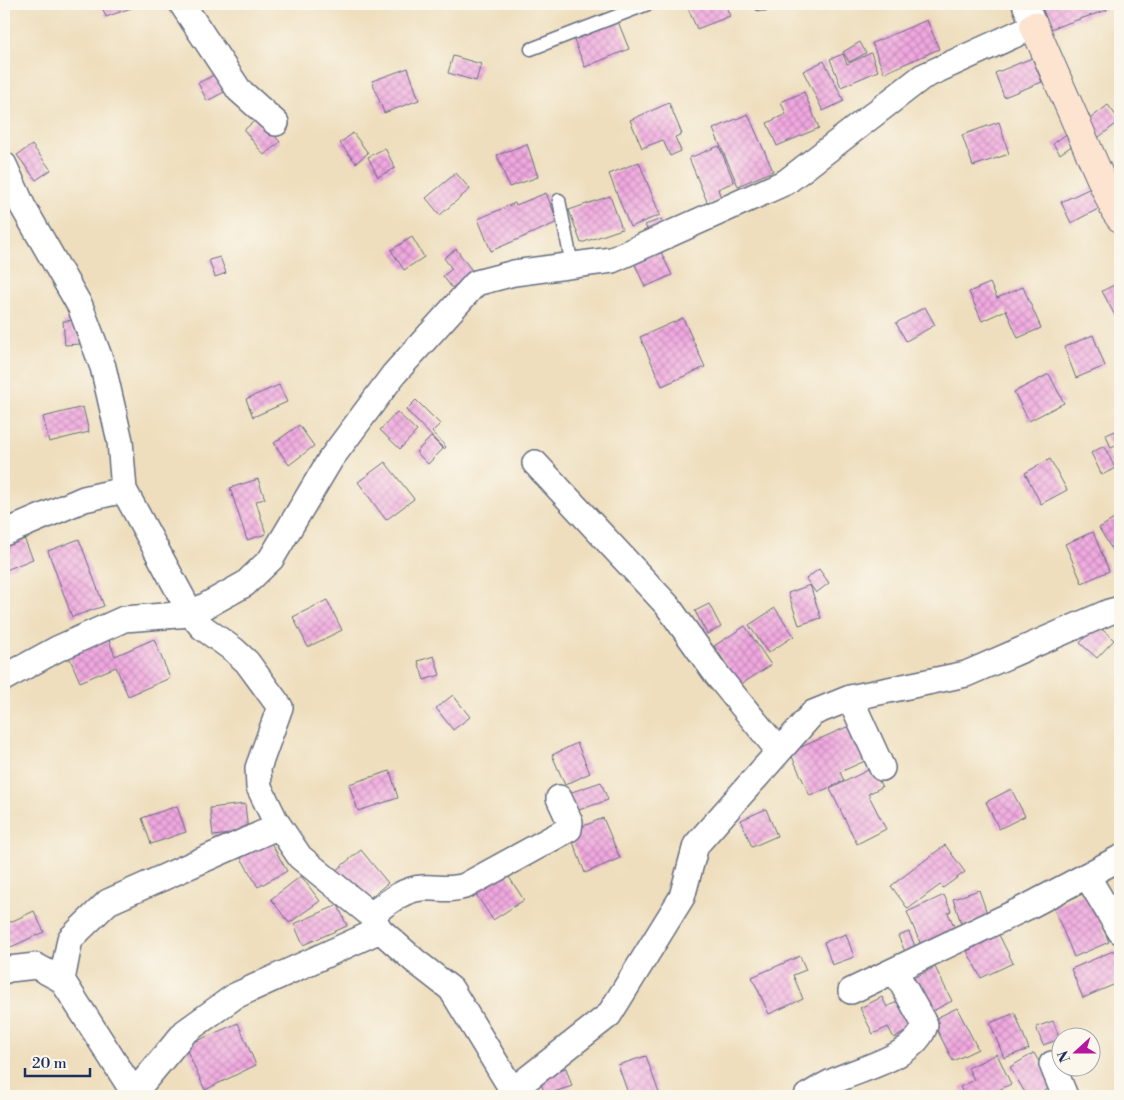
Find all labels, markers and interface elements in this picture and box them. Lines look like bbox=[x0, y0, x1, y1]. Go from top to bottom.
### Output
north arrow bbox=[1052, 1028, 1102, 1078]
scale bar bbox=[25, 1045, 90, 1077]
text: N bbox=[1054, 1048, 1075, 1065]
text: 20 m bbox=[32, 1054, 67, 1073]

